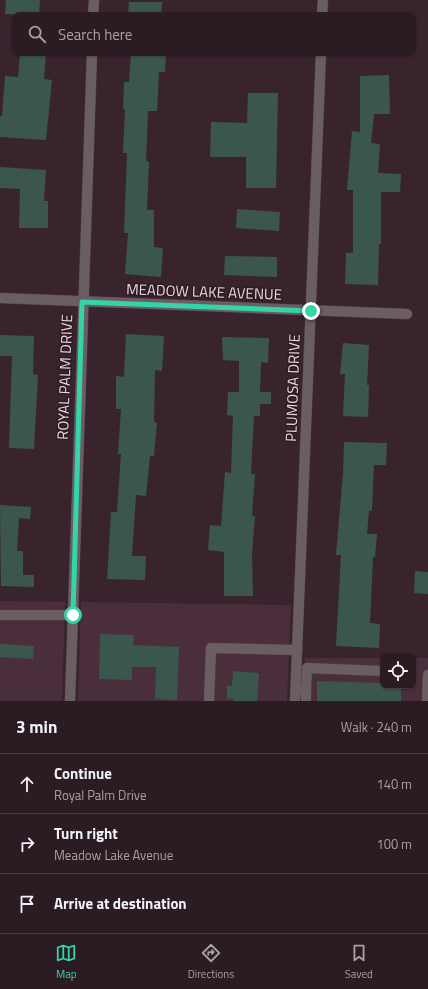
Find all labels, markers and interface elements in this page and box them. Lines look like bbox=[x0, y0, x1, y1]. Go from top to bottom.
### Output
search box bbox=[12, 12, 416, 56]
icon: search bbox=[26, 23, 48, 45]
text: Search here bbox=[58, 23, 132, 46]
street label: MEADOW LAKE AVENUE bbox=[126, 277, 282, 306]
route end bbox=[302, 302, 320, 320]
street label: ROYAL PALM DRIVE bbox=[51, 314, 78, 440]
street label: PLUMOSA DRIVE bbox=[279, 334, 306, 442]
route start bbox=[64, 606, 82, 624]
map controls bbox=[380, 653, 416, 689]
button: locate bbox=[380, 653, 416, 689]
text: 3 min bbox=[16, 714, 57, 740]
text: Walk · 240 m bbox=[341, 717, 412, 737]
text: Continue bbox=[54, 762, 112, 785]
icon: ahead bbox=[16, 773, 38, 795]
text: 140 m bbox=[376, 774, 412, 794]
text: Royal Palm Drive bbox=[54, 785, 146, 805]
text: Turn right bbox=[54, 822, 118, 845]
icon: right bbox=[16, 833, 38, 855]
text: 100 m bbox=[376, 834, 412, 854]
text: Meadow Lake Avenue bbox=[54, 845, 173, 865]
text: Arrive at destination bbox=[54, 892, 187, 915]
icon: arrive bbox=[16, 893, 38, 915]
tab: Map bbox=[55, 942, 77, 982]
tab: Directions bbox=[188, 942, 234, 982]
tab: Saved bbox=[345, 942, 373, 982]

